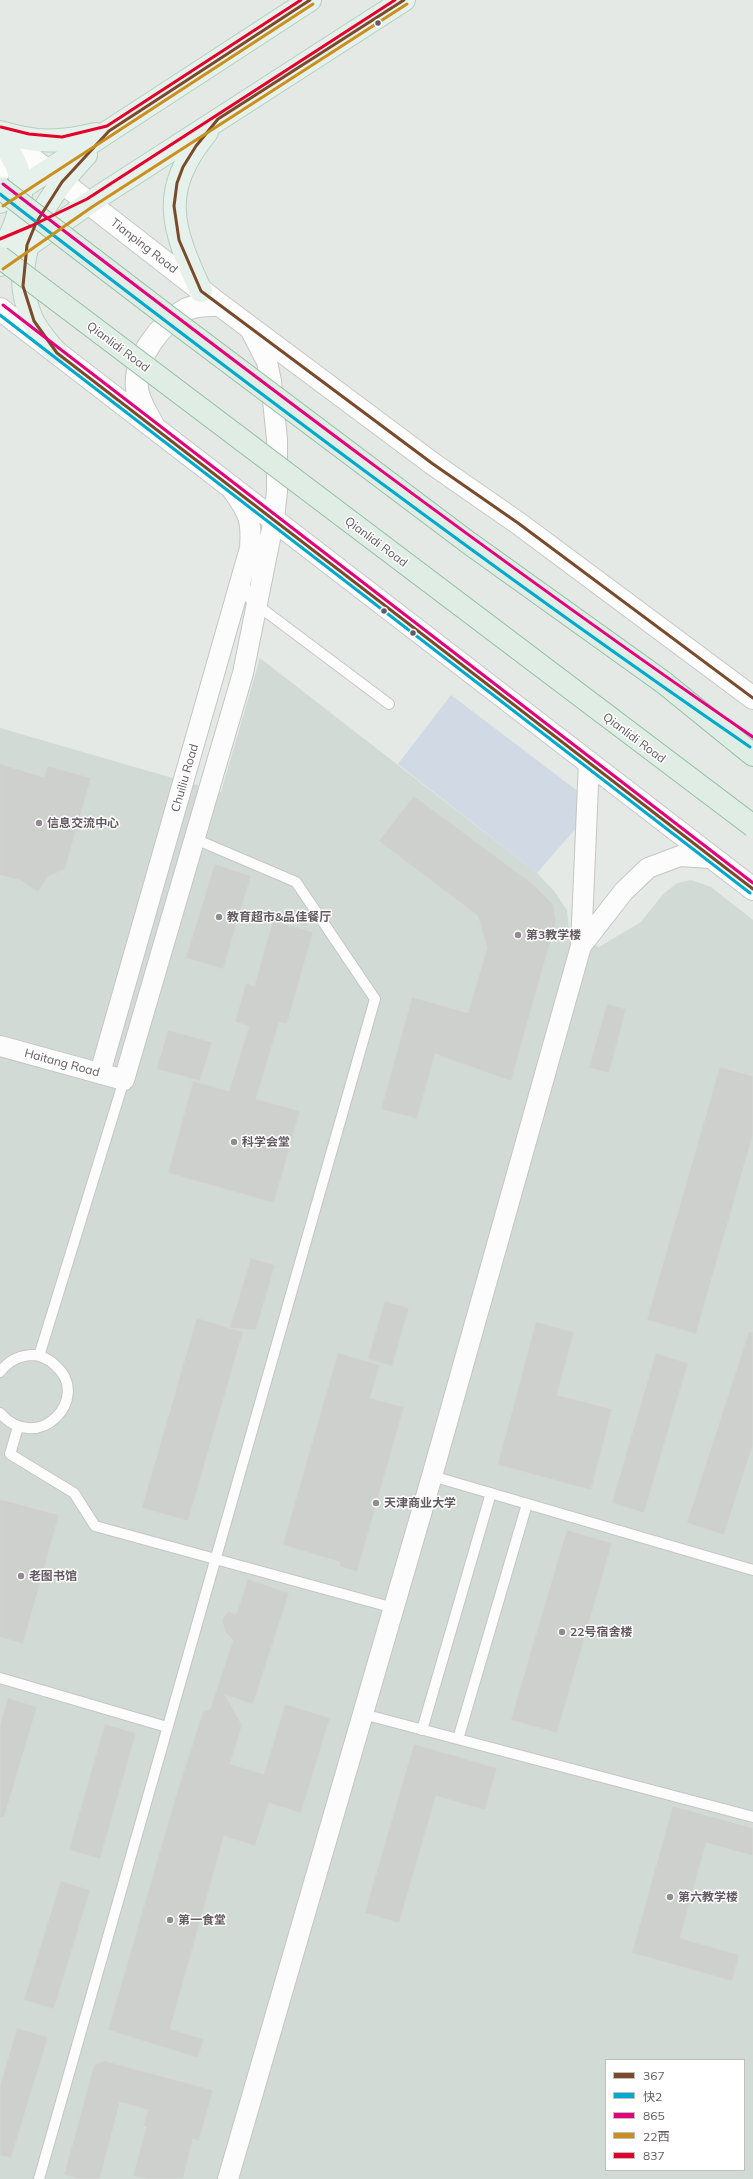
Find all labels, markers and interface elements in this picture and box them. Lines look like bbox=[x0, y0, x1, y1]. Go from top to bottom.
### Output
unlabelled marker bbox=[373, 18, 383, 28]
street label: Tianping Road bbox=[108, 215, 180, 277]
street label: Qianlidi Road bbox=[84, 319, 152, 375]
street label: Qianlidi Road bbox=[342, 514, 410, 570]
unlabelled marker bbox=[379, 606, 389, 616]
unlabelled marker bbox=[408, 628, 418, 638]
street label: Qianlidi Road bbox=[600, 710, 668, 766]
street label: Chuiliu Road bbox=[168, 742, 202, 814]
place label: 信息交流中心 bbox=[47, 816, 119, 830]
marker: 信息交流中心 bbox=[34, 818, 44, 828]
place label: 教育超市&品佳餐厅 bbox=[227, 910, 331, 924]
marker: 教育超市&品佳餐厅 bbox=[214, 912, 224, 922]
place label: 第3教学楼 bbox=[526, 928, 581, 942]
marker: 第3教学楼 bbox=[513, 930, 523, 940]
street label: Haitang Road bbox=[23, 1046, 101, 1080]
place label: 科学会堂 bbox=[242, 1135, 290, 1149]
marker: 科学会堂 bbox=[229, 1137, 239, 1147]
place label: 天津商业大学 bbox=[384, 1496, 456, 1510]
marker: 天津商业大学 bbox=[371, 1498, 381, 1508]
place label: 老图书馆 bbox=[29, 1569, 77, 1583]
marker: 老图书馆 bbox=[16, 1571, 26, 1581]
place label: 22号宿舍楼 bbox=[570, 1625, 632, 1639]
marker: 22号宿舍楼 bbox=[557, 1627, 567, 1637]
place label: 第六教学楼 bbox=[678, 1890, 738, 1904]
marker: 第六教学楼 bbox=[665, 1892, 675, 1902]
place label: 第一食堂 bbox=[178, 1913, 226, 1927]
marker: 第一食堂 bbox=[165, 1915, 175, 1925]
legend bbox=[605, 2059, 745, 2171]
text: 367 bbox=[643, 2068, 665, 2083]
text: 快2 bbox=[643, 2089, 662, 2104]
text: 865 bbox=[643, 2108, 665, 2123]
text: 22西 bbox=[643, 2129, 669, 2144]
text: 837 bbox=[643, 2148, 665, 2163]

